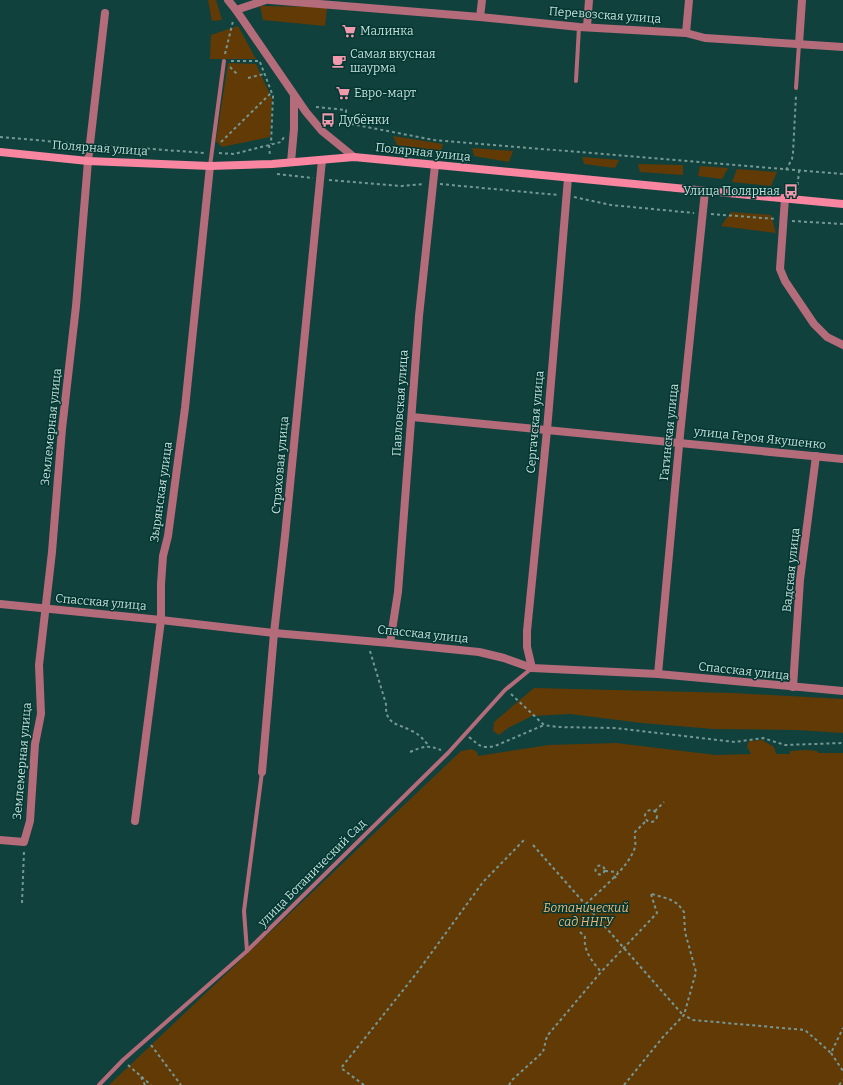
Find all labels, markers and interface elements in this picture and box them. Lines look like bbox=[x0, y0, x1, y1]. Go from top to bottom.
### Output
street label: Перевозская улица bbox=[548, 4, 662, 26]
supermarket icon: Малинка bbox=[341, 23, 357, 39]
place label: Малинка bbox=[360, 24, 414, 38]
place label: Самая вкусная шаурма bbox=[350, 47, 436, 75]
cafe icon: Самая вкусная шаурма bbox=[331, 53, 347, 69]
supermarket icon: Евро-март bbox=[335, 85, 351, 101]
place label: Евро-март bbox=[354, 86, 416, 100]
bus stop icon: Дубёнки bbox=[320, 112, 336, 128]
place label: Дубёнки bbox=[339, 113, 390, 127]
street label: Полярная улица bbox=[52, 138, 149, 158]
street label: Полярная улица bbox=[375, 140, 472, 164]
bus stop icon: Улица Полярная bbox=[783, 183, 799, 199]
place label: Улица Полярная bbox=[683, 184, 780, 198]
street label: Павловская улица bbox=[389, 349, 411, 457]
street label: Землемерная улица bbox=[38, 367, 64, 486]
street label: Сергачская улица bbox=[524, 369, 547, 474]
street label: Гагинская улица bbox=[657, 382, 681, 481]
street label: Страховая улица bbox=[269, 415, 291, 514]
street label: улица Героя Якушенко bbox=[692, 424, 827, 452]
street label: Зырянская улица bbox=[147, 440, 175, 543]
street label: Вадская улица bbox=[780, 527, 802, 613]
street label: Спасская улица bbox=[55, 591, 148, 613]
street label: Спасская улица bbox=[377, 622, 470, 646]
street label: Спасская улица bbox=[698, 659, 791, 683]
street label: Землемерная улица bbox=[10, 701, 34, 820]
street label: улица Ботанический Сад bbox=[255, 816, 369, 930]
park label: Ботанический сад ННГУ bbox=[543, 901, 629, 929]

